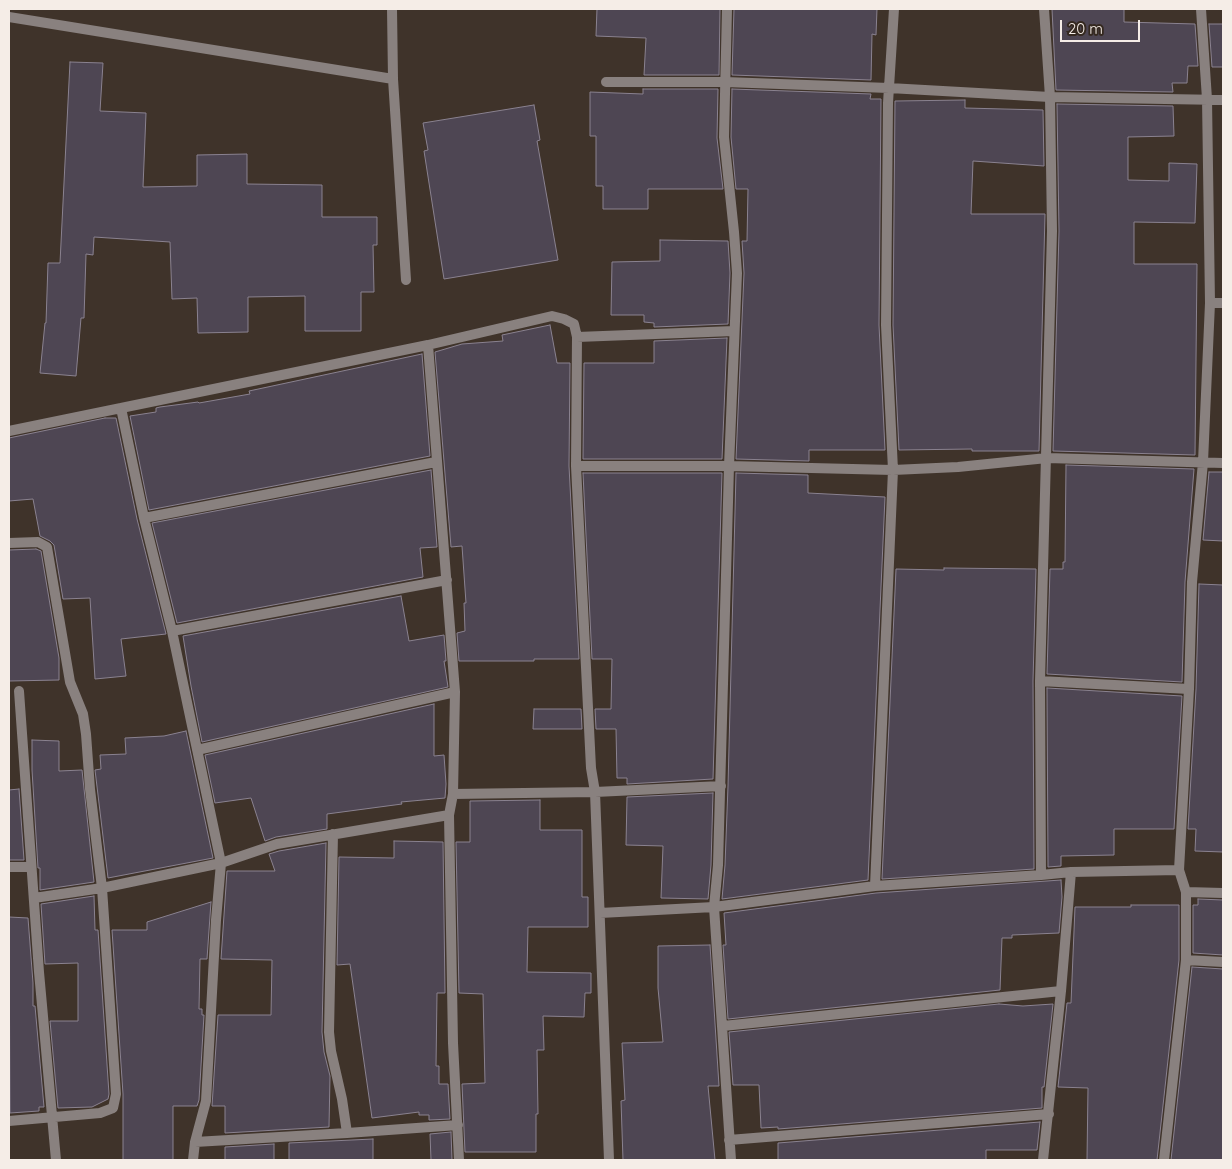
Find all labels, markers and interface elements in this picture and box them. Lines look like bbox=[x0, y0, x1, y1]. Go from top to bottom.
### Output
scale bar bbox=[1062, 10, 1142, 42]
text: 20 m bbox=[1068, 19, 1103, 38]

